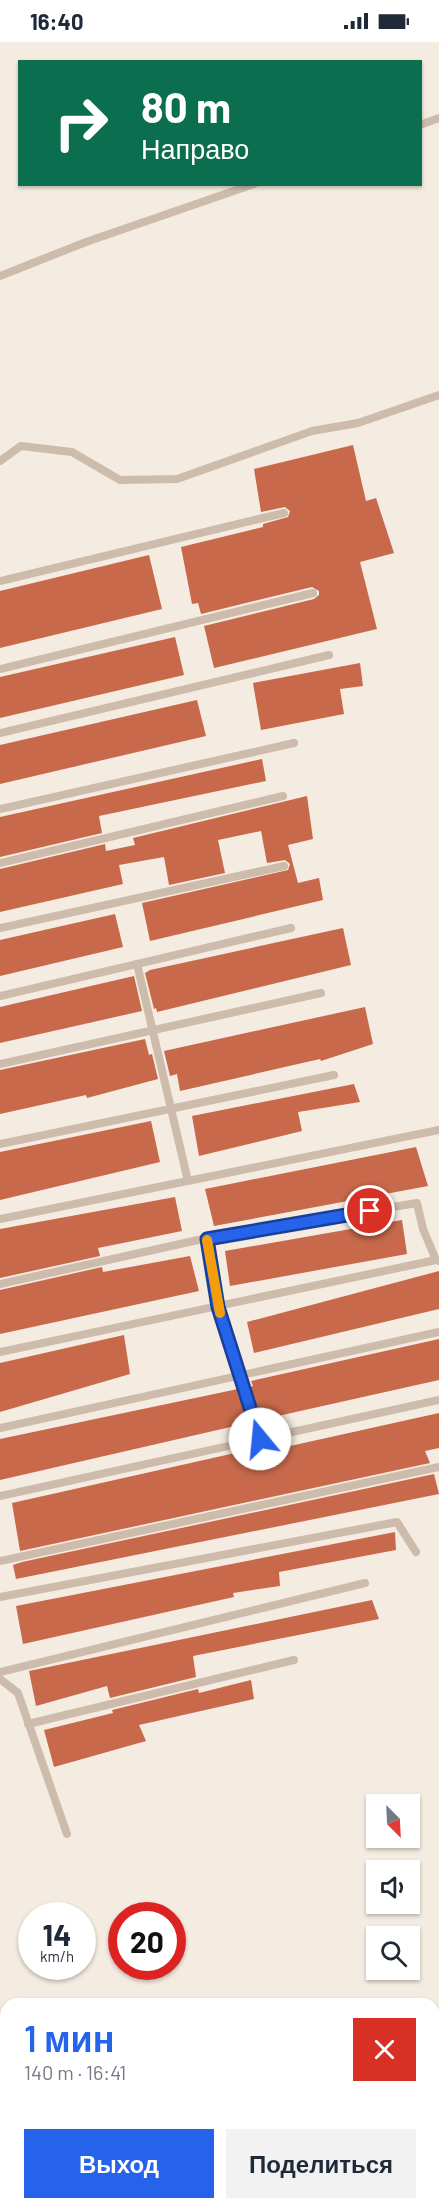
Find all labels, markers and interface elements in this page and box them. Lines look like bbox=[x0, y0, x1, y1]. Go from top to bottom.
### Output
text: 16:40 bbox=[30, 8, 83, 34]
text: 80 m bbox=[141, 81, 231, 131]
icon: right bbox=[42, 84, 120, 162]
text: Направо bbox=[141, 132, 249, 164]
pin bbox=[344, 1185, 395, 1236]
icon: arrive bbox=[353, 1194, 386, 1227]
position arrow bbox=[228, 1407, 292, 1471]
north arrow bbox=[366, 1794, 420, 1848]
map controls bbox=[366, 1794, 420, 1980]
button: sound bbox=[366, 1860, 420, 1914]
speed limit sign: 20 bbox=[108, 1902, 186, 1980]
text: 14 bbox=[43, 1916, 71, 1952]
button: search bbox=[366, 1926, 420, 1980]
text: km/h bbox=[40, 1947, 74, 1965]
text: 1 мин bbox=[24, 2016, 114, 2059]
button: close bbox=[353, 2018, 416, 2081]
text: 140 m · 16:41 bbox=[24, 2060, 126, 2084]
button: Выход bbox=[24, 2129, 214, 2198]
button: Поделиться bbox=[226, 2129, 416, 2198]

